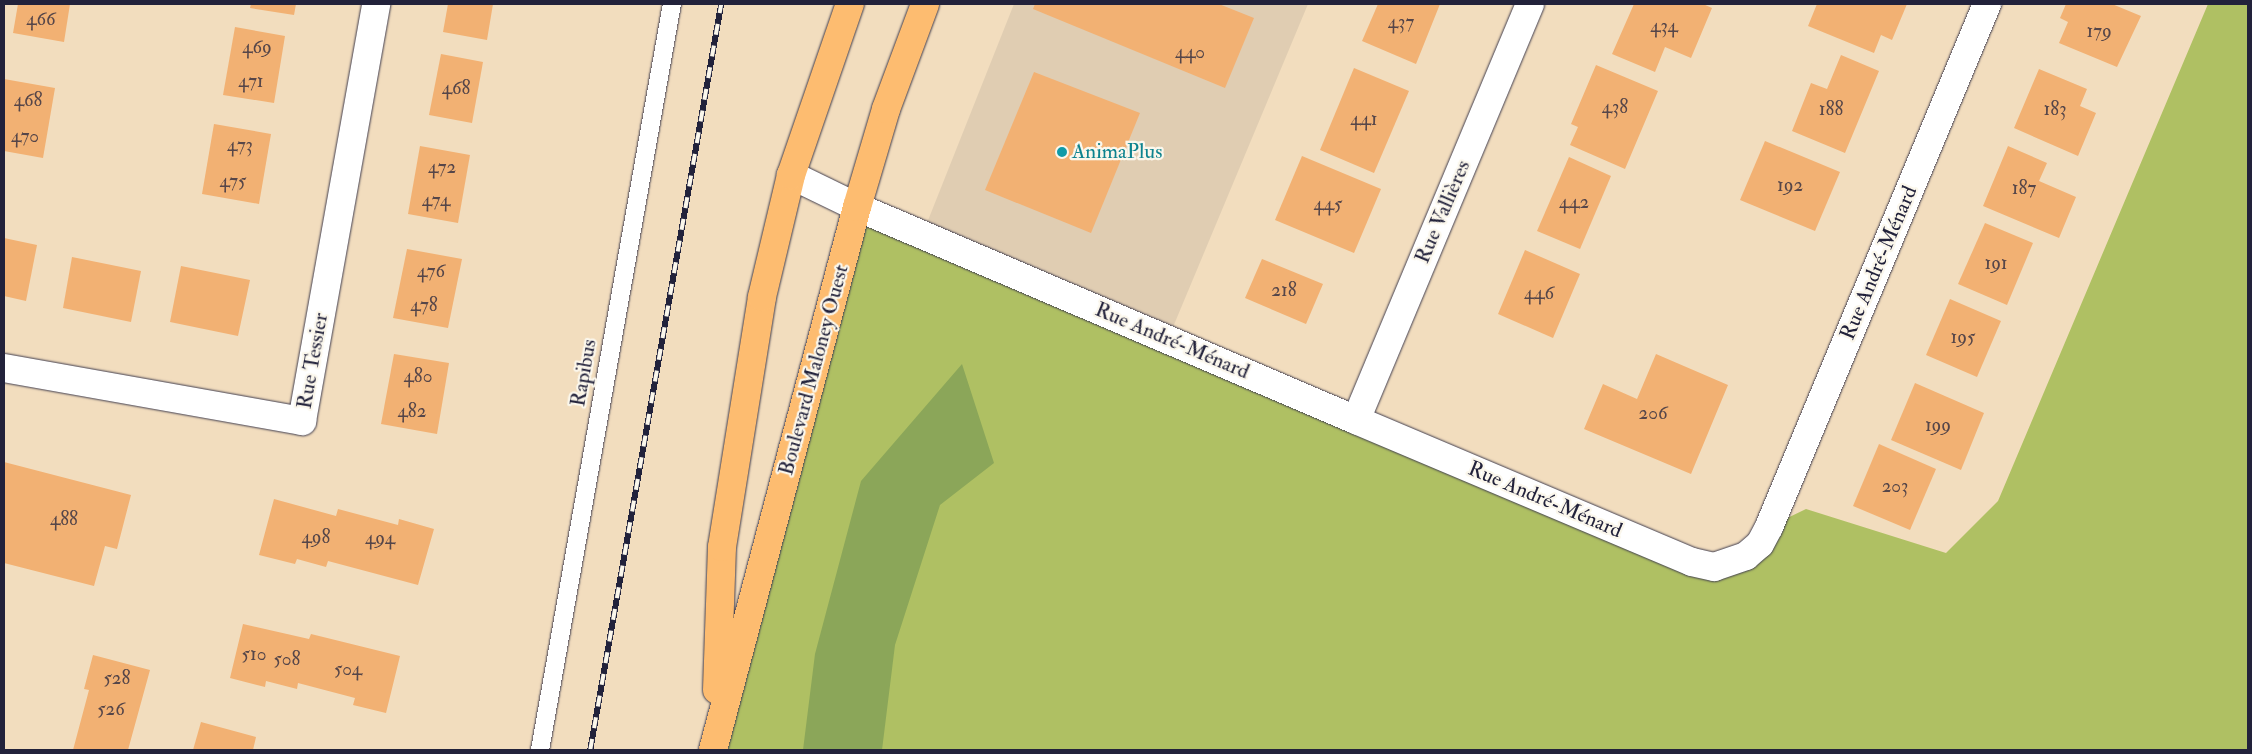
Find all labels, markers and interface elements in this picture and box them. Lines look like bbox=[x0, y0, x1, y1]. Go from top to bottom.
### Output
house number: 466 bbox=[26, 9, 56, 31]
house number: 437 bbox=[1388, 12, 1414, 34]
house number: 434 bbox=[1650, 16, 1678, 38]
house number: 179 bbox=[2086, 21, 2112, 43]
house number: 469 bbox=[242, 37, 272, 59]
house number: 440 bbox=[1175, 42, 1205, 64]
house number: 471 bbox=[238, 71, 264, 93]
house number: 468 bbox=[442, 78, 470, 100]
house number: 468 bbox=[14, 90, 42, 112]
house number: 438 bbox=[1602, 97, 1628, 119]
house number: 188 bbox=[1819, 99, 1843, 121]
house number: 183 bbox=[2044, 99, 2066, 121]
house number: 441 bbox=[1350, 109, 1378, 131]
house number: 470 bbox=[11, 126, 39, 148]
house number: 473 bbox=[227, 135, 253, 157]
place label: AnimaPlus bbox=[1072, 139, 1162, 165]
marker: AnimaPlus bbox=[1056, 146, 1068, 158]
house number: 472 bbox=[428, 157, 456, 179]
street label: Rue Vallières bbox=[1410, 157, 1476, 267]
house number: 475 bbox=[220, 171, 246, 193]
house number: 192 bbox=[1777, 175, 1803, 197]
house number: 187 bbox=[2012, 178, 2036, 200]
street label: Rue André-Ménard bbox=[1835, 182, 1923, 344]
house number: 474 bbox=[422, 190, 450, 212]
house number: 442 bbox=[1559, 192, 1589, 214]
house number: 445 bbox=[1314, 194, 1342, 216]
house number: 191 bbox=[1984, 253, 2008, 275]
house number: 476 bbox=[417, 261, 445, 283]
street label: Boulevard Maloney Ouest bbox=[774, 262, 854, 478]
house number: 218 bbox=[1271, 280, 1297, 302]
house number: 446 bbox=[1524, 283, 1554, 305]
house number: 478 bbox=[410, 295, 438, 317]
street label: Rue André-Ménard bbox=[1091, 297, 1253, 385]
street label: Rue Tessier bbox=[292, 311, 334, 411]
house number: 195 bbox=[1951, 327, 1975, 349]
street label: Rapibus bbox=[566, 337, 602, 409]
house number: 480 bbox=[404, 366, 432, 388]
house number: 482 bbox=[398, 401, 426, 423]
house number: 206 bbox=[1639, 403, 1667, 425]
house number: 199 bbox=[1925, 415, 1951, 437]
street label: Rue André-Ménard bbox=[1464, 456, 1626, 544]
house number: 203 bbox=[1882, 476, 1908, 498]
house number: 488 bbox=[50, 509, 78, 531]
house number: 498 bbox=[302, 527, 330, 549]
house number: 494 bbox=[365, 528, 395, 550]
house number: 510 bbox=[242, 644, 266, 666]
house number: 508 bbox=[274, 649, 300, 671]
house number: 504 bbox=[334, 659, 362, 681]
house number: 528 bbox=[104, 668, 130, 690]
house number: 526 bbox=[97, 699, 125, 721]

